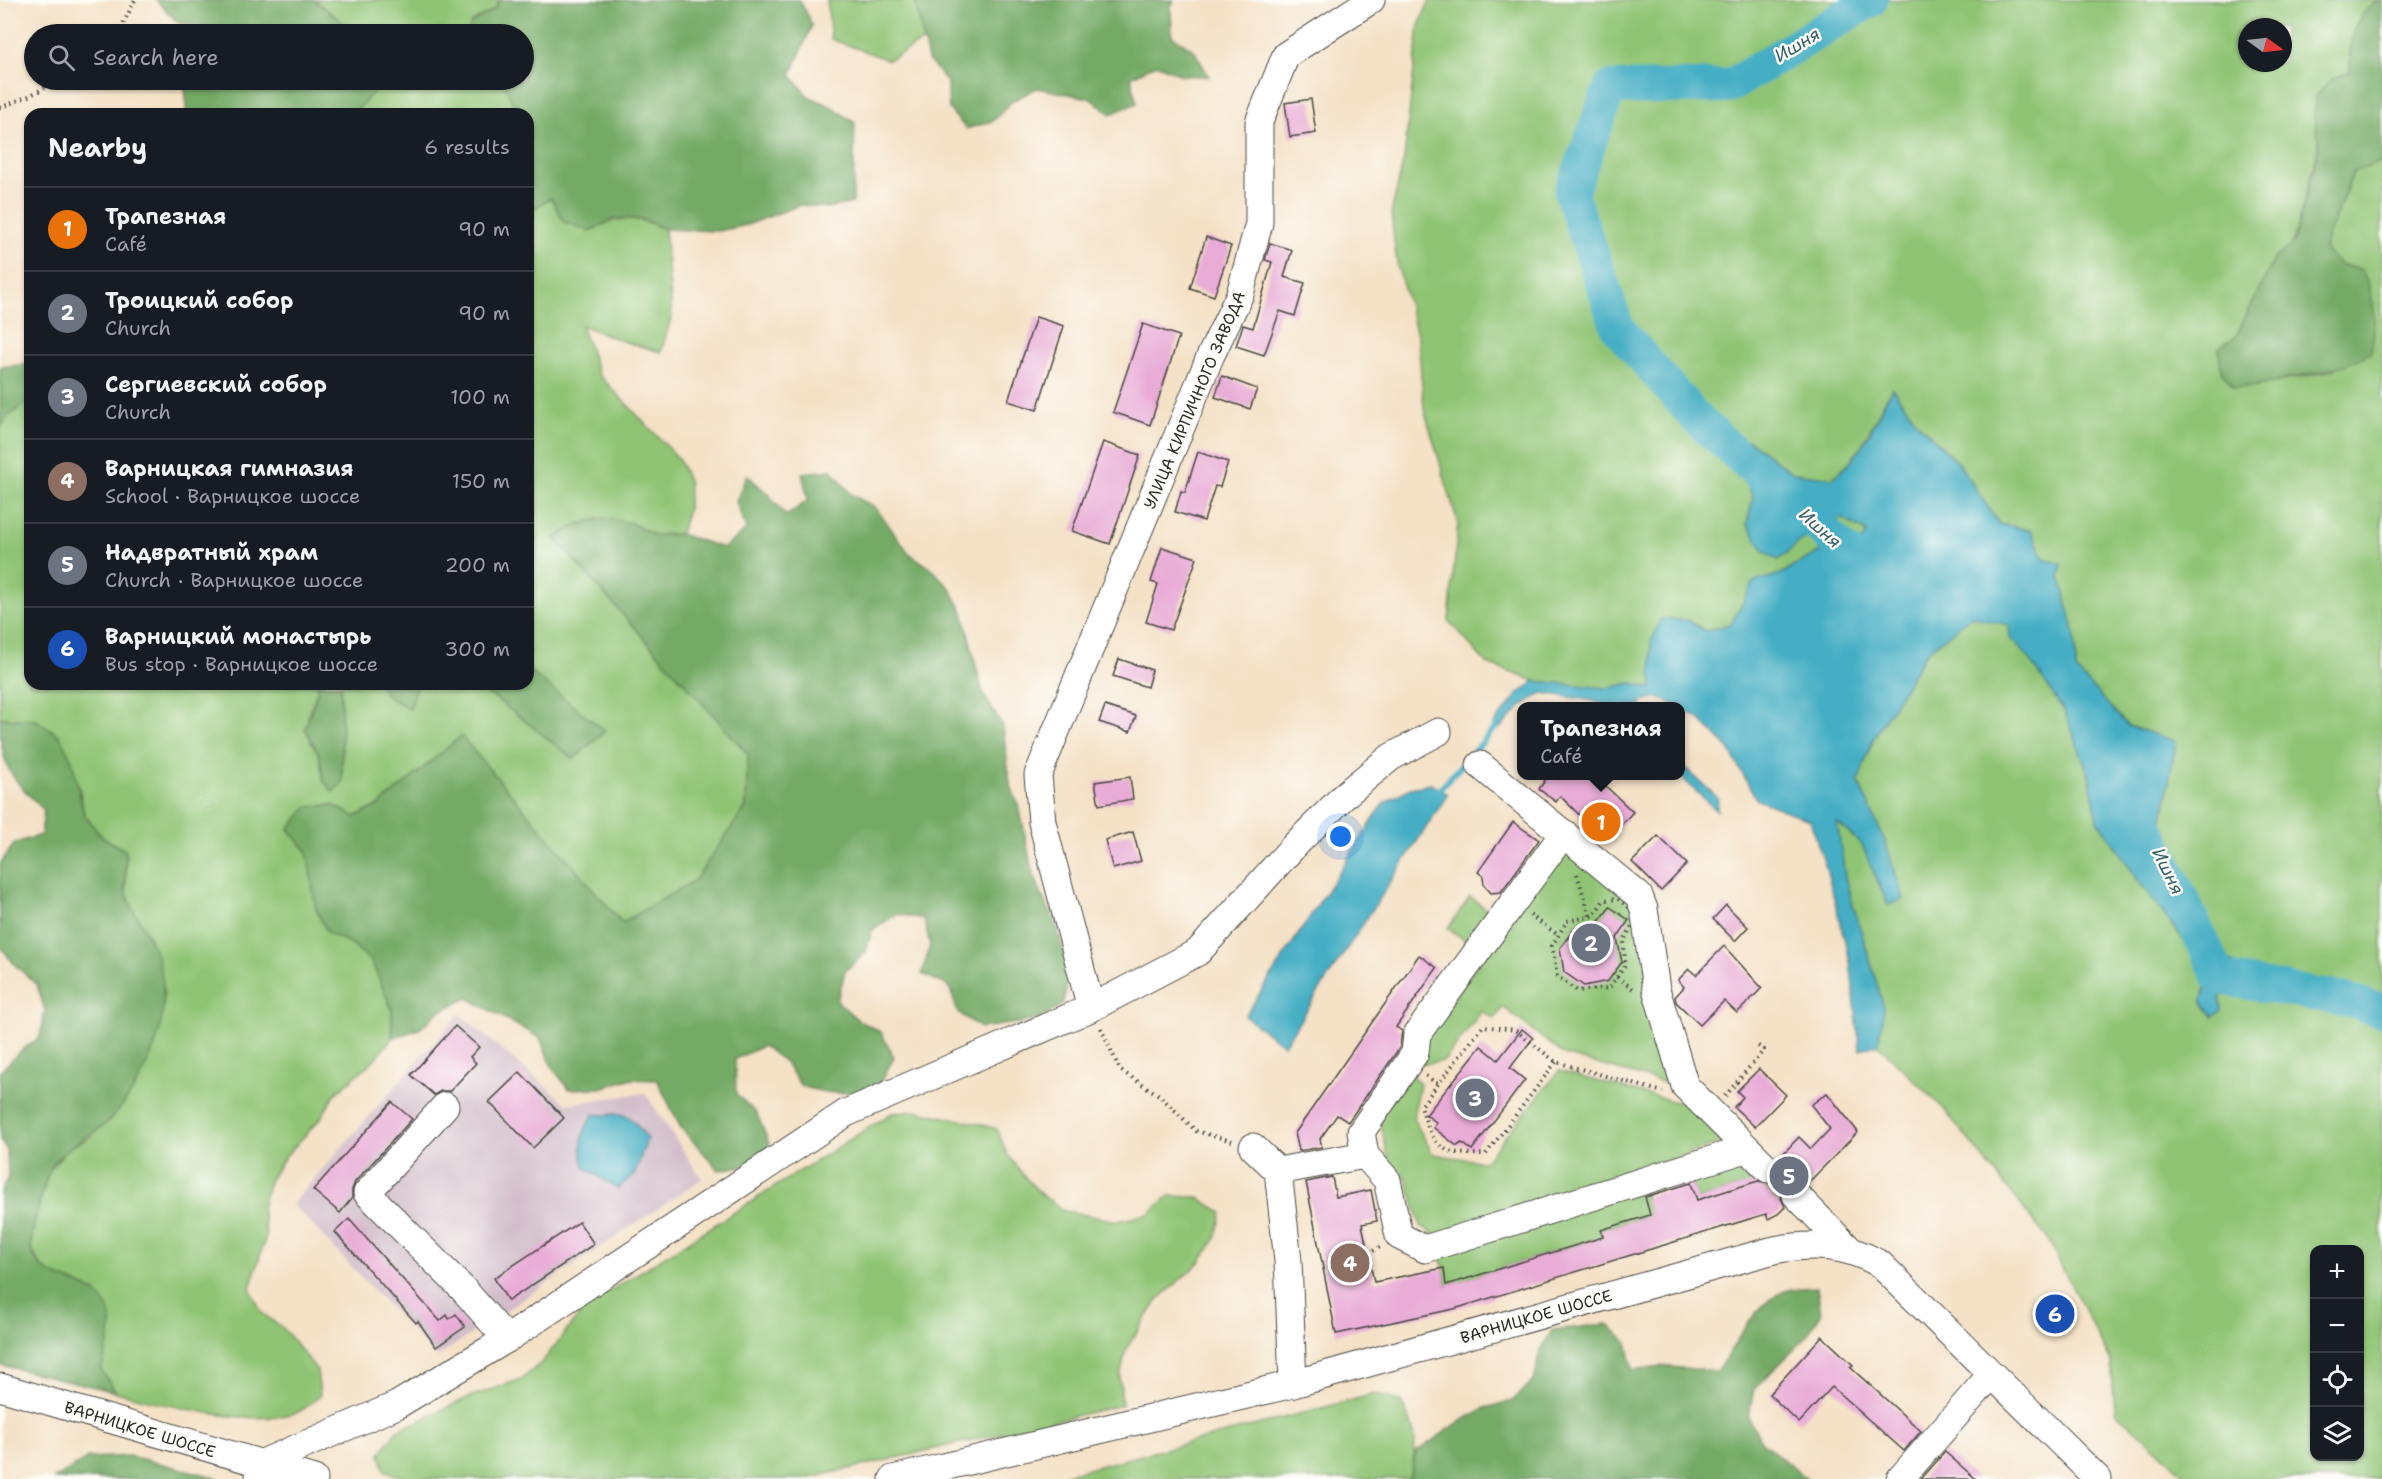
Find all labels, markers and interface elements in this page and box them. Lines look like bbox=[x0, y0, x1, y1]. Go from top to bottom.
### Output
north arrow bbox=[2238, 18, 2292, 72]
water label: Ишня bbox=[1770, 22, 1824, 68]
search box bbox=[24, 24, 534, 90]
icon: search bbox=[45, 41, 78, 74]
text: Search here bbox=[93, 43, 219, 72]
text: Nearby bbox=[48, 130, 147, 165]
text: 6 results bbox=[424, 134, 510, 160]
text: Трапезная bbox=[105, 202, 226, 231]
text: 1 bbox=[63, 216, 72, 242]
text: 90 m bbox=[458, 216, 510, 242]
text: Café bbox=[105, 231, 147, 257]
text: Троицкий собор bbox=[105, 286, 293, 315]
street label: УЛИЦА КИРПИЧНОГО ЗАВОДА bbox=[1139, 288, 1250, 512]
text: 2 bbox=[61, 300, 75, 326]
text: 90 m bbox=[458, 300, 510, 326]
text: Church bbox=[105, 315, 171, 341]
text: Сергиевский собор bbox=[105, 370, 327, 399]
text: 3 bbox=[61, 384, 75, 410]
text: 100 m bbox=[450, 384, 510, 410]
text: Church bbox=[105, 399, 171, 425]
text: Варницкая гимназия bbox=[105, 454, 353, 483]
text: 4 bbox=[61, 468, 75, 494]
text: 150 m bbox=[452, 468, 510, 494]
text: School · Варницкое шоссе bbox=[105, 483, 360, 509]
water label: Ишня bbox=[1794, 503, 1846, 554]
text: Надвратный храм bbox=[105, 538, 318, 567]
text: 5 bbox=[61, 552, 74, 578]
text: 200 m bbox=[445, 552, 510, 578]
text: Church · Варницкое шоссе bbox=[105, 567, 363, 593]
text: Варницкий монастырь bbox=[105, 622, 371, 651]
text: 6 bbox=[61, 636, 75, 662]
text: 300 m bbox=[444, 636, 510, 662]
text: Bus stop · Варницкое шоссе bbox=[105, 651, 378, 677]
popup bbox=[1517, 702, 1685, 780]
text: Трапезная bbox=[1540, 714, 1662, 743]
text: Café bbox=[1540, 743, 1582, 769]
pin: 1 bbox=[1582, 800, 1620, 844]
your location bbox=[1326, 822, 1355, 851]
water label: Ишня bbox=[2146, 844, 2190, 899]
pin: 2 bbox=[1572, 920, 1610, 966]
pin: 3 bbox=[1456, 1076, 1494, 1120]
pin: 5 bbox=[1770, 1154, 1808, 1198]
pin: 4 bbox=[1330, 1240, 1370, 1286]
map controls bbox=[2310, 1245, 2364, 1461]
button: + bbox=[2310, 1245, 2364, 1299]
street label: ВАРНИЦКОЕ ШОССЕ bbox=[1458, 1285, 1615, 1348]
pin: 6 bbox=[2036, 1292, 2074, 1336]
button: − bbox=[2310, 1299, 2364, 1353]
button: locate bbox=[2310, 1353, 2364, 1407]
street label: ВАРНИЦКОЕ ШОССЕ bbox=[62, 1396, 218, 1462]
button: layers bbox=[2310, 1407, 2364, 1461]

